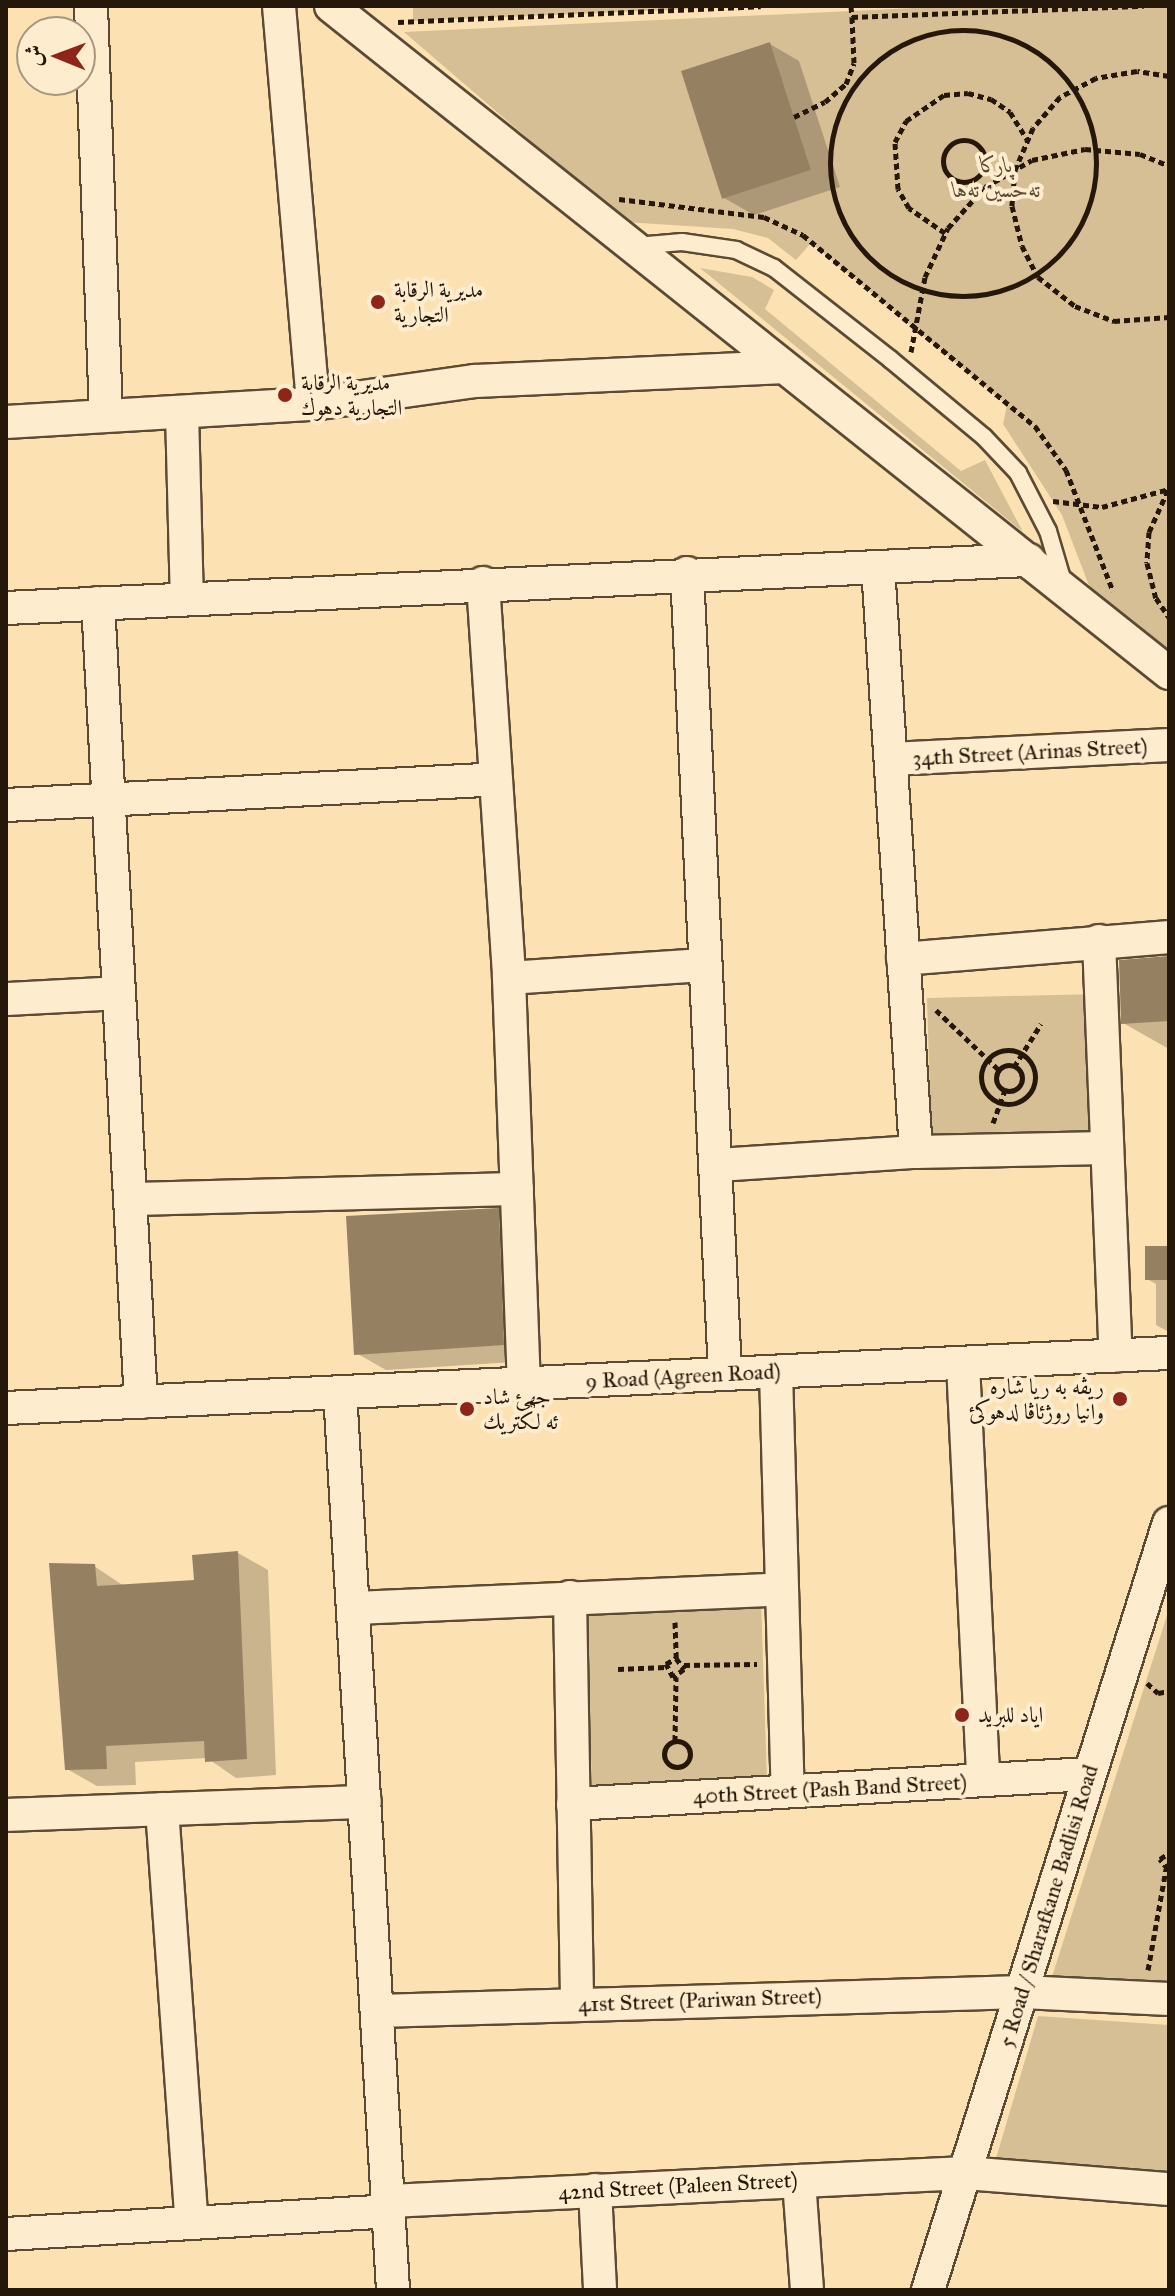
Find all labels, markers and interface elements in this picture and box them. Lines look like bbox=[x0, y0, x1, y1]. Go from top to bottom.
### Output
north arrow bbox=[16, 16, 96, 96]
text: ش bbox=[20, 44, 47, 67]
park label: پارکا تەحسین تەها bbox=[953, 151, 1041, 202]
place label: مديرية الرقابة التجارية bbox=[394, 276, 483, 328]
marker: مديرية الرقابة التجارية bbox=[369, 293, 387, 311]
place label: مديرية الرقابة التجارية دهوك bbox=[301, 369, 402, 420]
marker: مديرية الرقابة التجارية دهوك bbox=[276, 386, 294, 404]
street label: 34th Street (Arinas Street) bbox=[912, 733, 1148, 771]
street label: 9 Road (Agreen Road) bbox=[585, 1358, 781, 1394]
place label: ريڤه به ريا شاره وانيا روژئاڤا لدهوكئ bbox=[969, 1373, 1104, 1424]
place label: جهئ شاد ئه لكتريك bbox=[483, 1383, 558, 1434]
marker: ريڤه به ريا شاره وانيا روژئاڤا لدهوكئ bbox=[1111, 1390, 1129, 1408]
marker: جهئ شاد ئه لكتريك bbox=[458, 1400, 476, 1418]
place label: اياد للبريد bbox=[978, 1702, 1043, 1728]
marker: اياد للبريد bbox=[953, 1706, 971, 1724]
street label: 5 Road / Sharafkane Badlisi Road bbox=[992, 1761, 1104, 2051]
street label: 40th Street (Pash Band Street) bbox=[692, 1769, 968, 1809]
street label: 41st Street (Pariwan Street) bbox=[578, 1983, 822, 2017]
street label: 42nd Street (Paleen Street) bbox=[558, 2167, 798, 2205]

